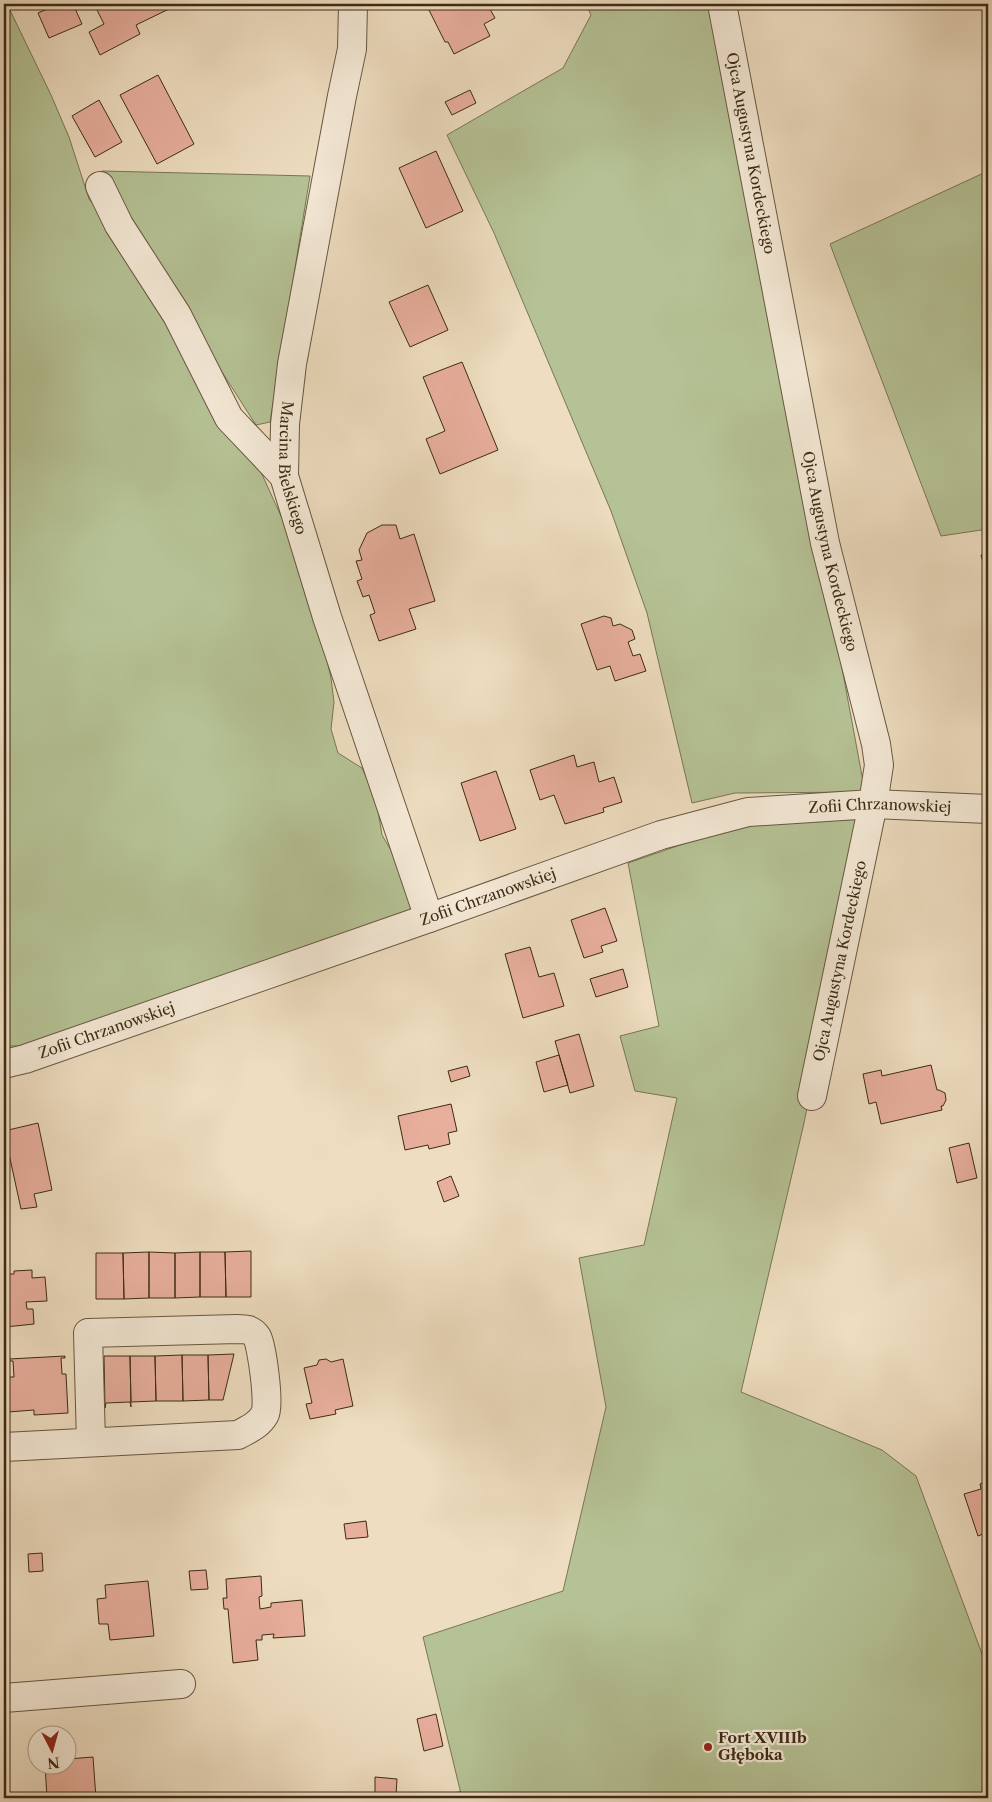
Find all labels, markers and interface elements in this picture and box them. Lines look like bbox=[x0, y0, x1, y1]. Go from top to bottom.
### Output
street label: Ojca Augustyna Kordeckiego bbox=[722, 51, 780, 256]
street label: Marcina Bielskiego bbox=[275, 400, 311, 537]
street label: Ojca Augustyna Kordeckiego bbox=[799, 450, 862, 654]
street label: Zofii Chrzanowskiej bbox=[808, 794, 952, 817]
street label: Ojca Augustyna Kordeckiego bbox=[809, 859, 870, 1063]
street label: Zofii Chrzanowskiej bbox=[417, 863, 558, 929]
street label: Zofii Chrzanowskiej bbox=[36, 998, 177, 1063]
north arrow bbox=[28, 1724, 78, 1774]
place label: Fort XVIIIb Głęboka bbox=[718, 1728, 807, 1764]
marker: Fort XVIIIb Głęboka bbox=[702, 1741, 714, 1753]
text: N bbox=[46, 1753, 60, 1773]

